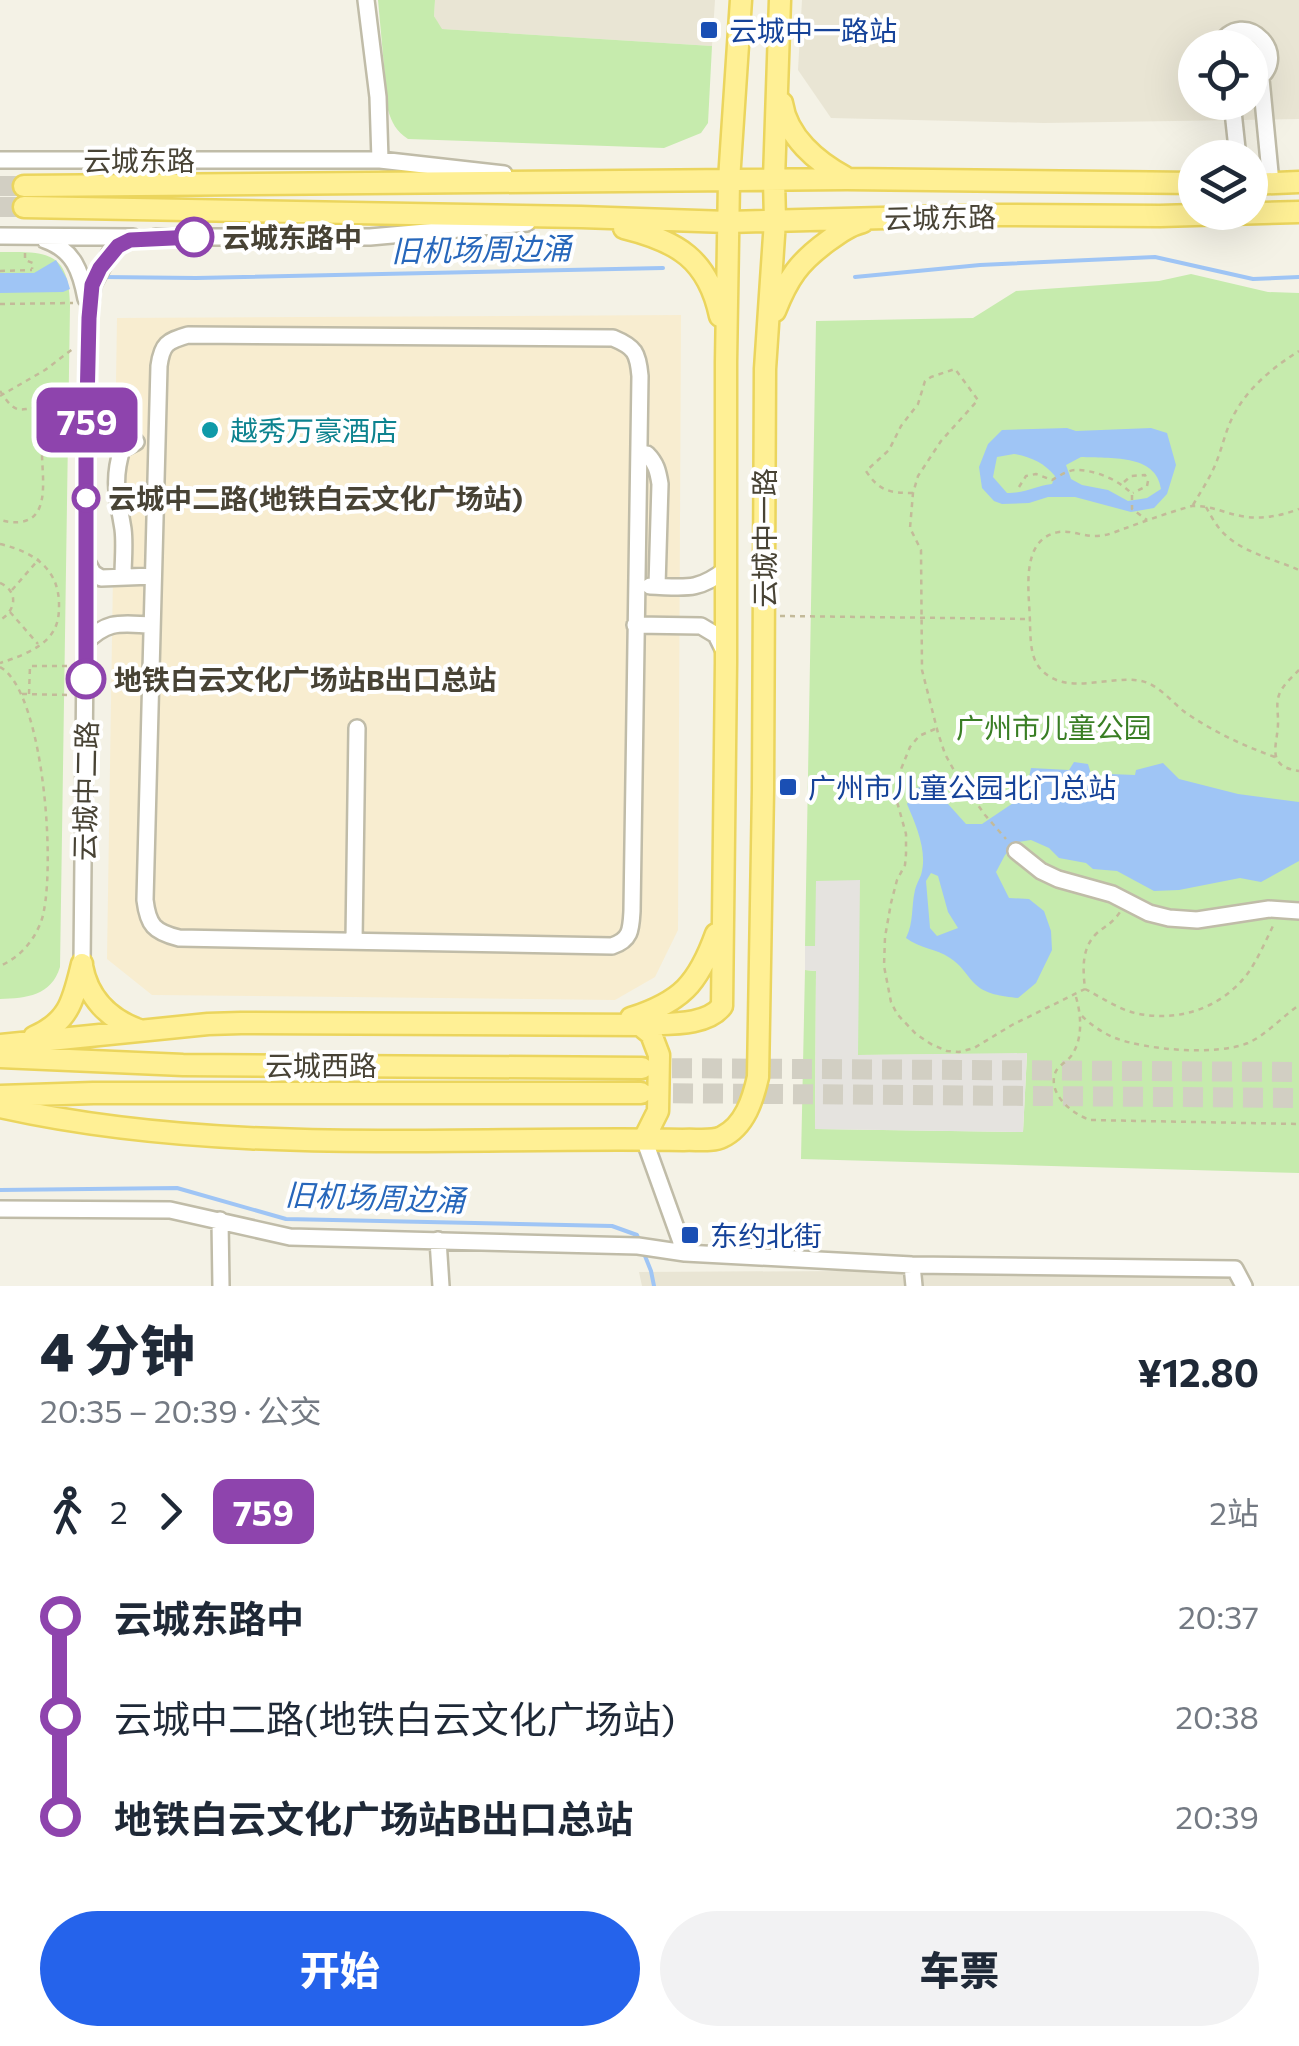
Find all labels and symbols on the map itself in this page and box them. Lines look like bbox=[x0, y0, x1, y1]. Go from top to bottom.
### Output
place label: 云城中一路站 bbox=[729, 13, 897, 47]
marker: 云城中一路站 bbox=[698, 19, 720, 41]
street label: 云城东路 bbox=[83, 143, 195, 177]
street label: 云城东路 bbox=[884, 199, 996, 235]
marker: 云城东路中 bbox=[175, 218, 213, 256]
place label: 云城东路中 bbox=[222, 220, 362, 254]
water label: 旧机场周边涌 bbox=[391, 228, 574, 268]
line badge: 759 bbox=[29, 388, 144, 452]
place label: 越秀万豪酒店 bbox=[230, 413, 398, 447]
marker: 越秀万豪酒店 bbox=[199, 419, 221, 441]
street label: 云城中一路 bbox=[747, 468, 781, 608]
place label: 云城中二路(地铁白云文化广场站) bbox=[108, 481, 523, 515]
marker: 云城中二路(地铁白云文化广场站) bbox=[73, 485, 99, 511]
marker: 地铁白云文化广场站B出口总站 bbox=[67, 660, 105, 698]
place label: 地铁白云文化广场站B出口总站 bbox=[114, 662, 497, 696]
park label: 广州市儿童公园 bbox=[956, 710, 1152, 744]
street label: 云城中二路 bbox=[67, 721, 103, 861]
place label: 广州市儿童公园北门总站 bbox=[808, 770, 1116, 804]
marker: 广州市儿童公园北门总站 bbox=[777, 776, 799, 798]
street label: 云城西路 bbox=[265, 1048, 377, 1082]
water label: 旧机场周边涌 bbox=[284, 1174, 469, 1218]
place label: 东约北街 bbox=[710, 1218, 822, 1252]
marker: 东约北街 bbox=[679, 1224, 701, 1246]

